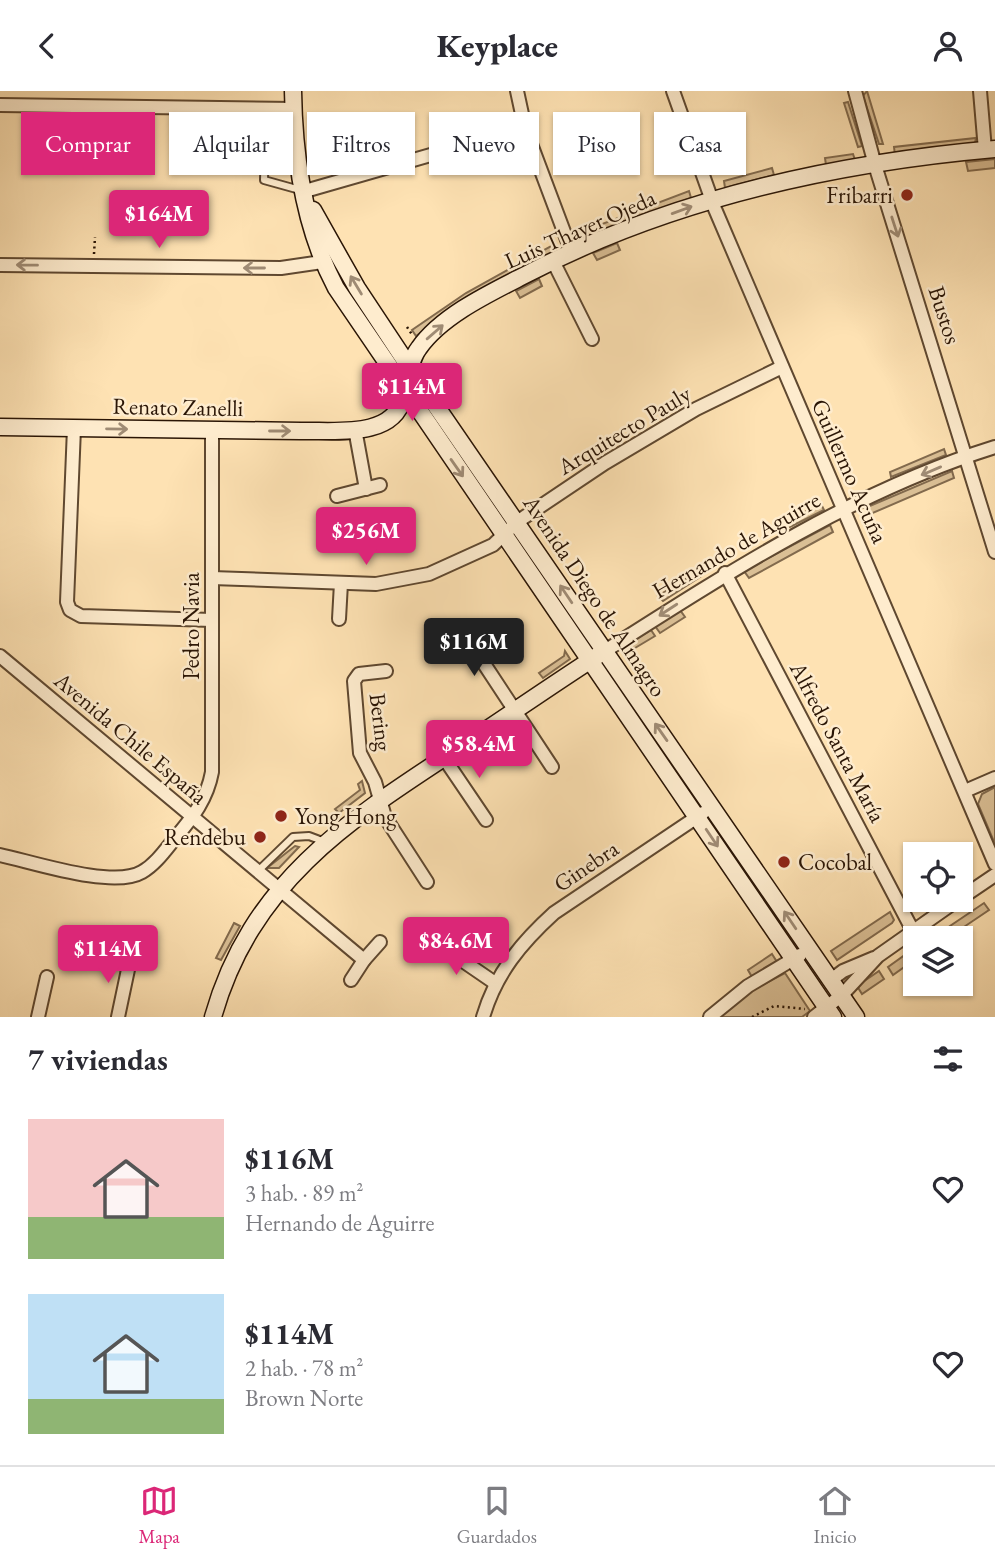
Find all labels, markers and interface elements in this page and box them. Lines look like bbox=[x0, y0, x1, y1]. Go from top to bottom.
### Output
text: Keyplace bbox=[437, 25, 558, 67]
icon: back bbox=[28, 27, 66, 65]
icon: person bbox=[929, 27, 967, 65]
chip: Comprar bbox=[21, 112, 155, 175]
chip: Alquilar bbox=[169, 112, 293, 175]
chip: Filtros bbox=[307, 112, 415, 175]
chip: Nuevo bbox=[429, 112, 539, 175]
chip: Piso bbox=[553, 112, 640, 175]
chip: Casa bbox=[654, 112, 746, 175]
place label: Fribarri bbox=[826, 180, 893, 210]
street label: Luis Thayer Ojeda bbox=[500, 182, 661, 276]
marker: Fribarri bbox=[899, 187, 915, 203]
pin: $164M bbox=[110, 191, 208, 250]
text: $164M bbox=[125, 198, 193, 228]
one-way arrow bbox=[670, 203, 692, 215]
one-way arrow bbox=[889, 216, 902, 238]
one-way arrow bbox=[16, 258, 39, 272]
one-way arrow bbox=[243, 261, 266, 275]
one-way arrow bbox=[348, 275, 362, 295]
street label: Bustos bbox=[922, 282, 968, 348]
one-way arrow bbox=[426, 324, 444, 340]
pin: $114M bbox=[363, 363, 461, 423]
text: $114M bbox=[378, 371, 446, 401]
street label: Arquitecto Pauly bbox=[551, 378, 697, 482]
street label: Renato Zanelli bbox=[112, 391, 244, 423]
street label: Guillermo Acuña bbox=[805, 394, 896, 549]
one-way arrow bbox=[105, 422, 128, 435]
one-way arrow bbox=[269, 424, 292, 438]
one-way arrow bbox=[450, 457, 464, 477]
one-way arrow bbox=[921, 465, 943, 478]
street label: Hernando de Aguirre bbox=[646, 485, 826, 605]
street label: Avenida Diego de Almagro bbox=[516, 489, 674, 703]
pin: $256M bbox=[317, 507, 415, 567]
text: $256M bbox=[332, 515, 400, 545]
street label: Pedro Navia bbox=[176, 571, 206, 680]
one-way arrow bbox=[559, 585, 573, 604]
one-way arrow bbox=[659, 603, 678, 618]
pin: $116M bbox=[425, 619, 523, 678]
text: $116M bbox=[440, 626, 508, 656]
street label: Alfredo Santa María bbox=[783, 656, 893, 828]
street label: Avenida Chile España bbox=[47, 664, 215, 811]
street label: Bering bbox=[363, 691, 400, 754]
pin: $58.4M bbox=[422, 721, 536, 780]
one-way arrow bbox=[654, 723, 668, 743]
text: $58.4M bbox=[442, 728, 516, 758]
place label: Yong Hong bbox=[295, 801, 397, 831]
marker: Yong Hong bbox=[273, 808, 289, 824]
place label: Rendebu bbox=[164, 822, 246, 852]
one-way arrow bbox=[705, 827, 719, 847]
marker: Rendebu bbox=[252, 829, 268, 845]
street label: Ginebra bbox=[548, 833, 625, 899]
map controls bbox=[903, 842, 973, 996]
button: locate bbox=[903, 842, 973, 912]
place label: Cocobal bbox=[798, 847, 873, 877]
marker: Cocobal bbox=[776, 854, 792, 870]
one-way arrow bbox=[782, 911, 796, 931]
pin: $84.6M bbox=[399, 917, 513, 977]
pin: $114M bbox=[59, 925, 157, 985]
text: $84.6M bbox=[419, 925, 493, 955]
button: layers bbox=[903, 926, 973, 996]
text: $114M bbox=[74, 933, 142, 963]
text: 7 viviendas bbox=[28, 1040, 168, 1079]
icon: filters bbox=[929, 1040, 967, 1078]
text: $116M bbox=[245, 1139, 334, 1178]
icon: home bbox=[84, 1147, 168, 1231]
icon: heart bbox=[929, 1170, 967, 1208]
text: 3 hab. · 89 m² bbox=[245, 1178, 364, 1208]
text: Hernando de Aguirre bbox=[245, 1208, 435, 1238]
text: $114M bbox=[245, 1314, 334, 1353]
icon: home bbox=[84, 1322, 168, 1406]
icon: heart bbox=[929, 1345, 967, 1383]
text: 2 hab. · 78 m² bbox=[245, 1353, 364, 1383]
text: Brown Norte bbox=[245, 1383, 363, 1413]
tab: Mapa bbox=[138, 1482, 180, 1549]
tab: Guardados bbox=[457, 1482, 537, 1549]
tab: Inicio bbox=[814, 1482, 857, 1549]

